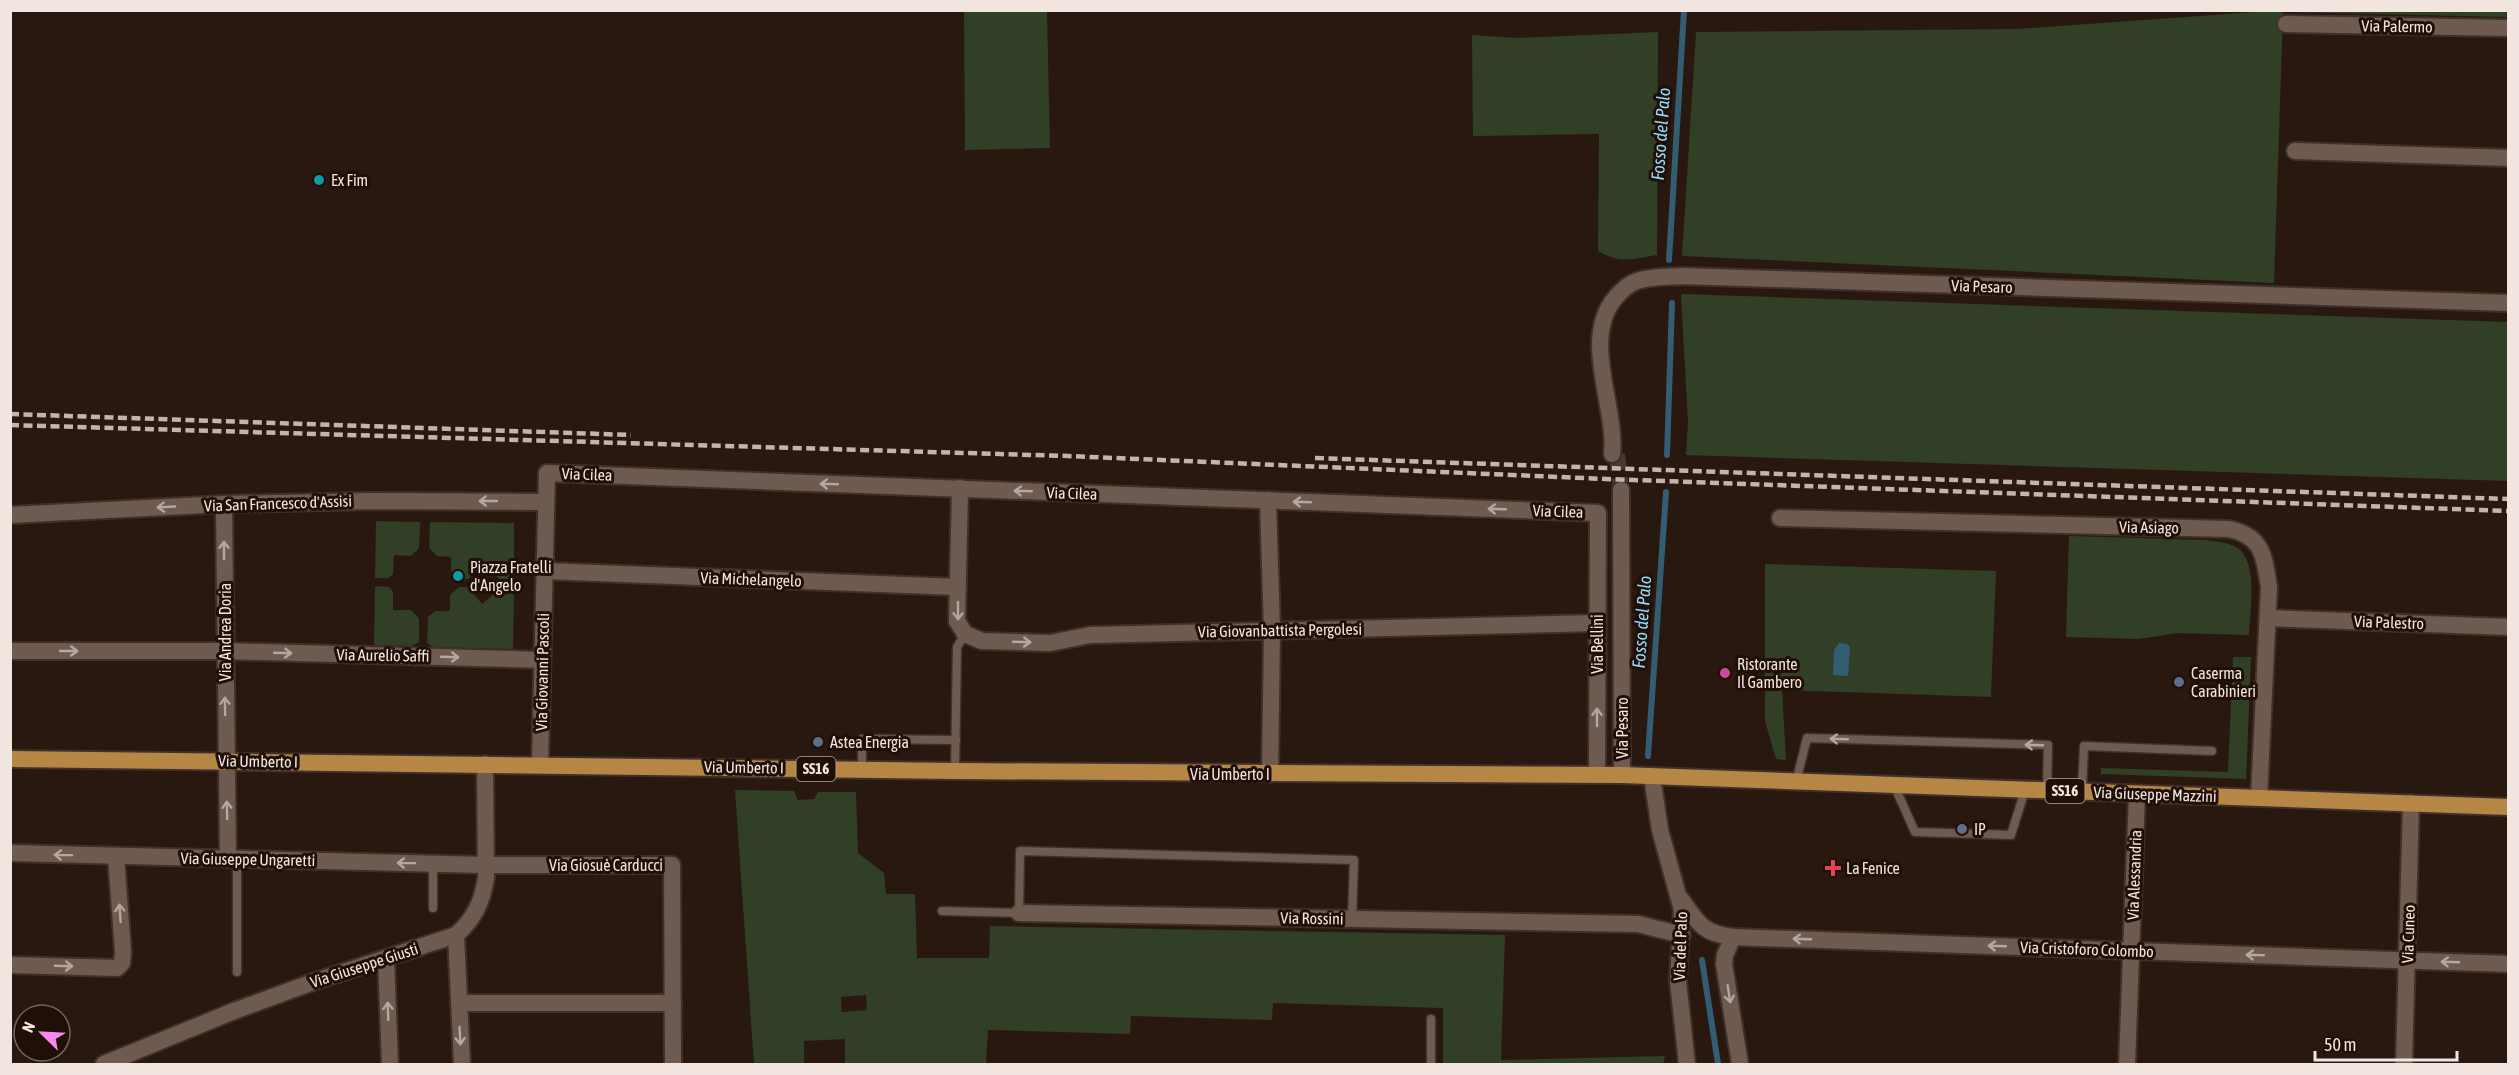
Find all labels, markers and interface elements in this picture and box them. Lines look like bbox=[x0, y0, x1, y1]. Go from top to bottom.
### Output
street label: Via Palermo bbox=[2361, 16, 2433, 36]
water label: Fosso del Palo bbox=[1647, 87, 1674, 181]
place label: Ex Fim bbox=[331, 171, 368, 189]
marker: Ex Fim bbox=[312, 173, 326, 187]
street label: Via Pesaro bbox=[1951, 276, 2013, 296]
street label: Via Cilea bbox=[561, 464, 613, 484]
one-way arrow bbox=[819, 478, 839, 489]
street label: Via Cilea bbox=[1046, 483, 1098, 503]
one-way arrow bbox=[1014, 485, 1034, 497]
street label: Via San Francesco d'Assisi bbox=[204, 491, 352, 515]
one-way arrow bbox=[478, 495, 498, 507]
one-way arrow bbox=[1293, 496, 1313, 507]
street label: Via Cilea bbox=[1532, 501, 1584, 521]
one-way arrow bbox=[156, 502, 176, 513]
one-way arrow bbox=[1488, 503, 1508, 515]
street label: Via Asiago bbox=[2119, 517, 2179, 538]
one-way arrow bbox=[218, 541, 230, 561]
place label: Piazza Fratelli d'Angelo bbox=[470, 558, 552, 595]
street label: Via Michelangelo bbox=[700, 568, 802, 591]
marker: Piazza Fratelli d'Angelo bbox=[451, 569, 465, 583]
water label: Fosso del Palo bbox=[1628, 575, 1655, 669]
street label: Via Andrea Doria bbox=[216, 583, 234, 681]
one-way arrow bbox=[952, 601, 964, 621]
street label: Via Palestro bbox=[2354, 612, 2424, 632]
street label: Via Giovanni Pascoli bbox=[532, 613, 552, 731]
street label: Via Bellini bbox=[1588, 614, 1606, 674]
street label: Via Giovanbattista Pergolesi bbox=[1198, 620, 1362, 641]
one-way arrow bbox=[1011, 636, 1031, 648]
one-way arrow bbox=[58, 645, 78, 657]
street label: Via Aurelio Saffi bbox=[336, 645, 430, 665]
one-way arrow bbox=[273, 647, 293, 658]
one-way arrow bbox=[440, 651, 460, 663]
place label: Ristorante Il Gambero bbox=[1737, 655, 1802, 691]
place label: Caserma Carabinieri bbox=[2191, 664, 2256, 700]
marker: Ristorante Il Gambero bbox=[1718, 666, 1732, 680]
marker: Caserma Carabinieri bbox=[2172, 675, 2186, 689]
one-way arrow bbox=[219, 696, 231, 716]
street label: Via Pesaro bbox=[1613, 697, 1631, 759]
one-way arrow bbox=[1591, 707, 1603, 727]
place label: Astea Energia bbox=[830, 733, 909, 752]
one-way arrow bbox=[1830, 733, 1850, 744]
marker: Astea Energia bbox=[811, 735, 825, 749]
one-way arrow bbox=[2025, 739, 2045, 751]
street label: Via Umberto I bbox=[218, 751, 298, 771]
street label: Via Umberto I bbox=[704, 757, 784, 777]
road number: SS16 bbox=[796, 757, 836, 781]
street label: Via Umberto I bbox=[1190, 765, 1270, 783]
road number: SS16 bbox=[2046, 779, 2084, 803]
street label: Via Giuseppe Mazzini bbox=[2093, 783, 2217, 806]
one-way arrow bbox=[221, 800, 233, 820]
place label: IP bbox=[1974, 820, 1986, 838]
marker: IP bbox=[1955, 822, 1969, 836]
street label: Via Alessandria bbox=[2123, 830, 2145, 920]
one-way arrow bbox=[54, 849, 74, 860]
street label: Via Giuseppe Ungaretti bbox=[181, 849, 315, 870]
street label: Via Giosuè Carducci bbox=[549, 856, 663, 874]
one-way arrow bbox=[397, 857, 417, 869]
marker: La Fenice bbox=[1824, 859, 1842, 877]
place label: La Fenice bbox=[1846, 859, 1900, 877]
one-way arrow bbox=[114, 903, 125, 923]
street label: Via Cuneo bbox=[2398, 904, 2418, 964]
street label: Via Rossini bbox=[1280, 908, 1344, 928]
street label: Via del Palo bbox=[1670, 911, 1690, 981]
one-way arrow bbox=[1793, 934, 1813, 945]
street label: Via Cristoforo Colombo bbox=[2020, 938, 2154, 960]
street label: Via Giuseppe Giusti bbox=[308, 939, 421, 992]
one-way arrow bbox=[1988, 940, 2008, 952]
one-way arrow bbox=[2246, 949, 2266, 960]
one-way arrow bbox=[2441, 956, 2461, 967]
one-way arrow bbox=[53, 961, 73, 972]
one-way arrow bbox=[1724, 983, 1735, 1003]
one-way arrow bbox=[382, 1002, 393, 1022]
north arrow bbox=[12, 1003, 72, 1063]
text: N bbox=[18, 1019, 38, 1035]
scale bar bbox=[2315, 1024, 2458, 1062]
one-way arrow bbox=[455, 1025, 466, 1045]
text: 50 m bbox=[2324, 1034, 2356, 1055]

